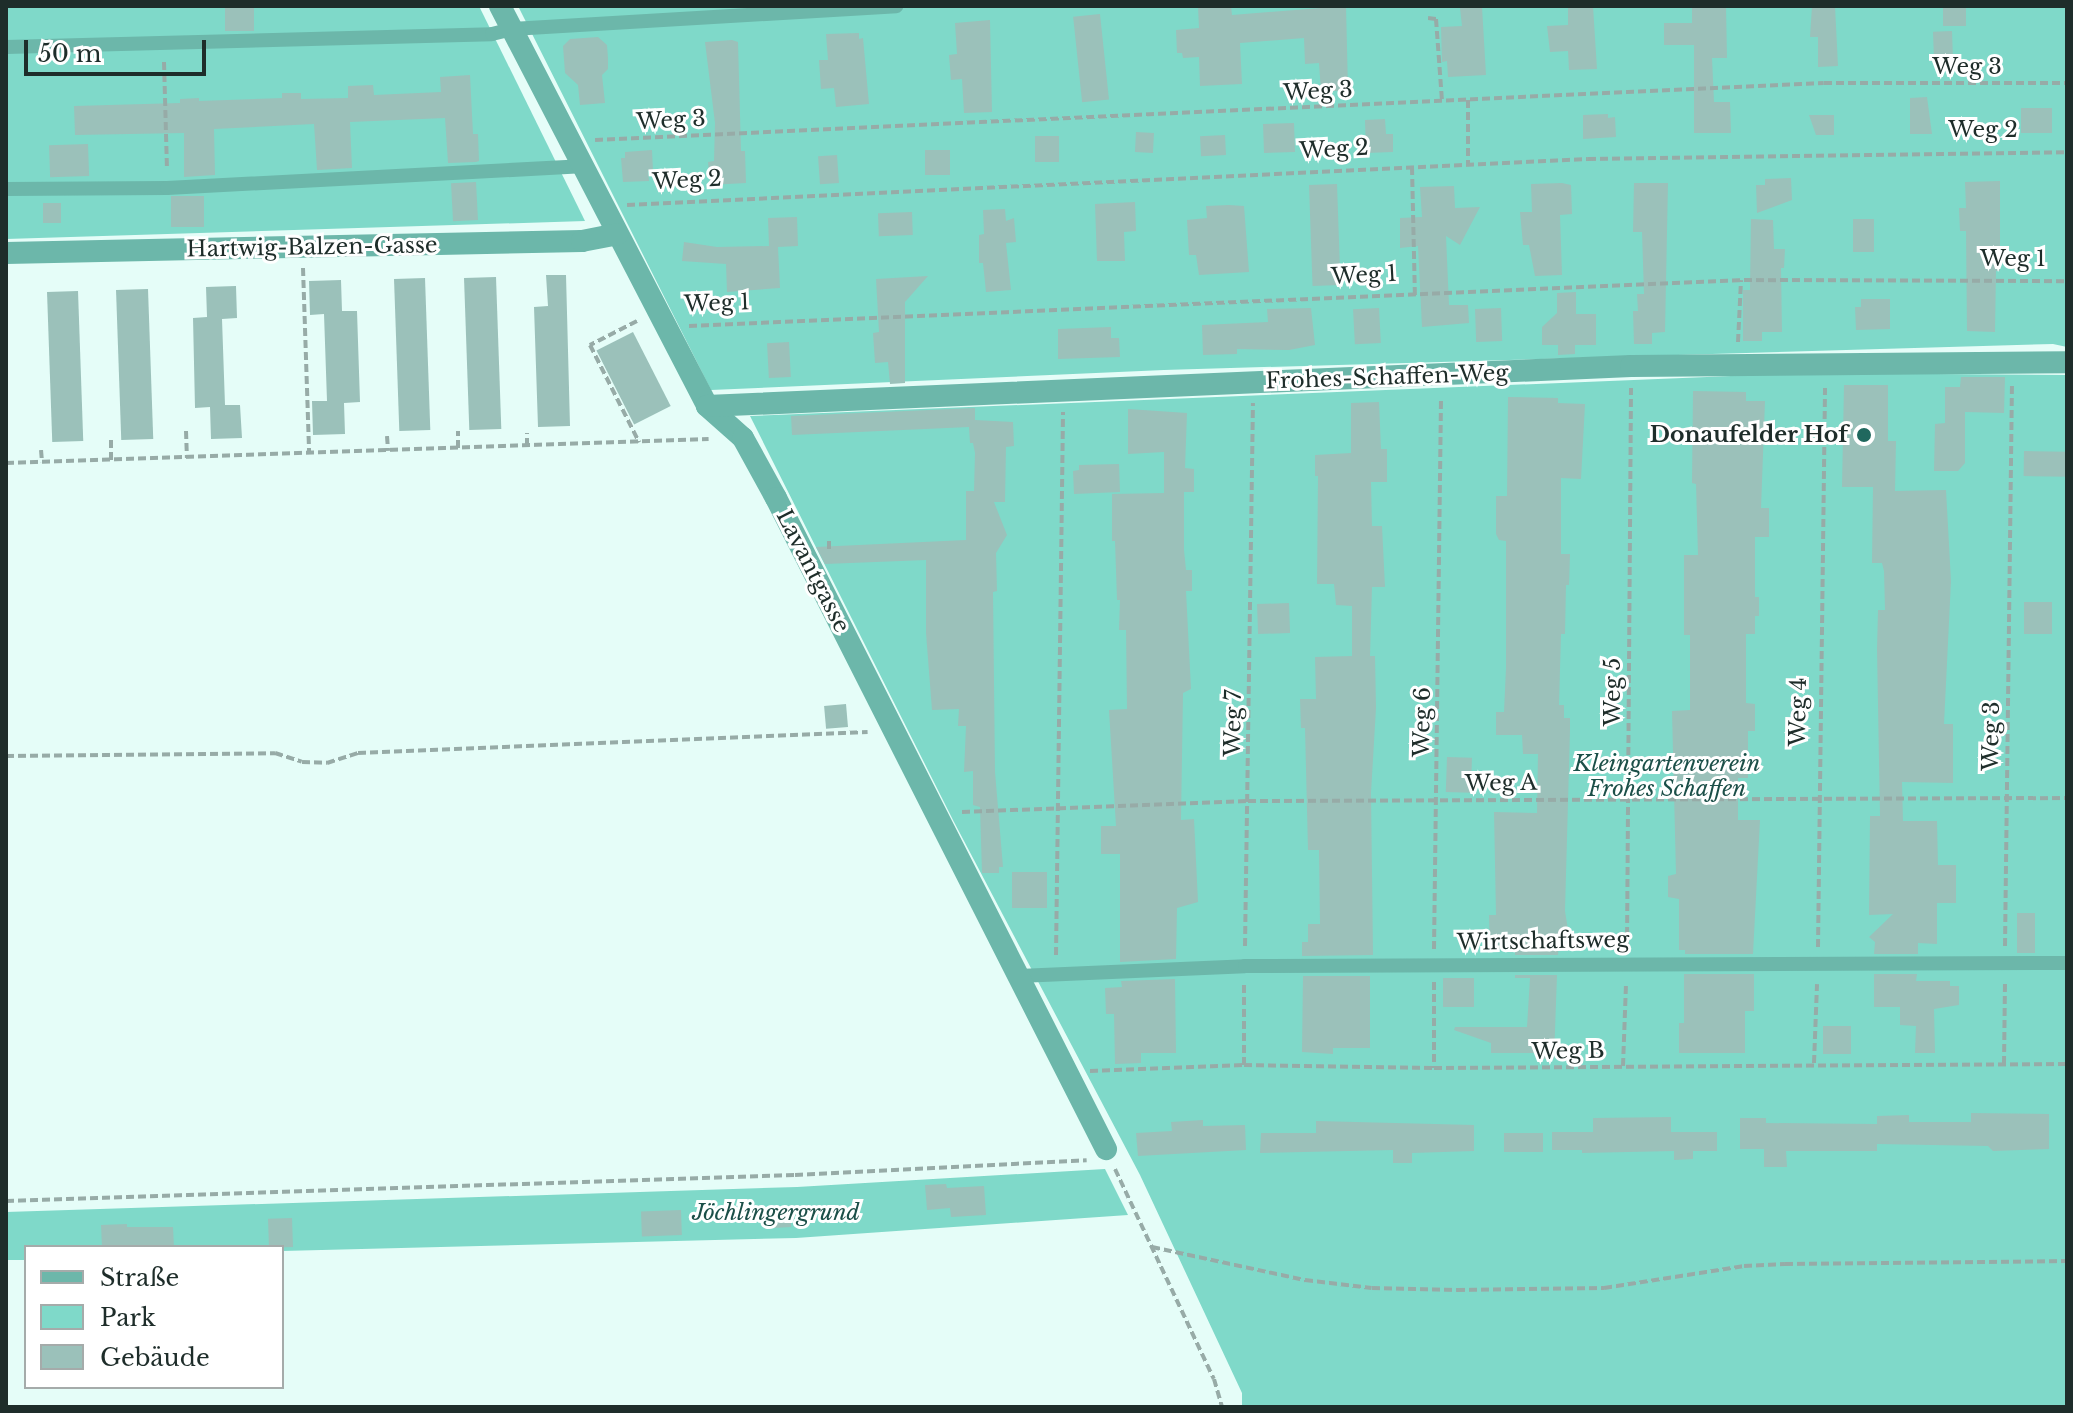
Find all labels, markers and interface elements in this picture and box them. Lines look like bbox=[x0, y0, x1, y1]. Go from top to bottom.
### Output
scale bar bbox=[28, 24, 210, 74]
text: 50 m bbox=[38, 39, 101, 68]
street label: Weg 3 bbox=[1932, 54, 2002, 80]
street label: Weg 3 bbox=[1282, 76, 1354, 106]
street label: Weg 3 bbox=[635, 105, 707, 135]
street label: Weg 2 bbox=[1948, 117, 2018, 143]
street label: Weg 2 bbox=[1298, 134, 1370, 164]
street label: Weg 2 bbox=[651, 165, 723, 195]
street label: Hartwig-Balzen-Gasse bbox=[186, 232, 438, 262]
street label: Weg 1 bbox=[1980, 246, 2046, 272]
street label: Weg 1 bbox=[1330, 260, 1398, 290]
street label: Weg 1 bbox=[684, 289, 750, 317]
street label: Frohes-Schaffen-Weg bbox=[1265, 360, 1509, 394]
place label: Donaufelder Hof bbox=[1649, 422, 1848, 448]
marker: Donaufelder Hof bbox=[1855, 426, 1873, 444]
street label: Lavantgasse bbox=[771, 505, 855, 637]
street label: Weg 5 bbox=[1600, 658, 1626, 726]
street label: Weg 4 bbox=[1784, 677, 1812, 747]
street label: Weg 6 bbox=[1408, 687, 1436, 757]
street label: Weg 7 bbox=[1219, 689, 1247, 757]
street label: Weg 3 bbox=[1977, 701, 2005, 771]
park label: Kleingartenverein Frohes Schaffen bbox=[1574, 750, 1760, 802]
street label: Weg A bbox=[1464, 769, 1538, 797]
street label: Wirtschaftsweg bbox=[1457, 926, 1629, 956]
street label: Weg B bbox=[1531, 1037, 1605, 1065]
park label: Jöchlingergrund bbox=[692, 1200, 860, 1226]
legend bbox=[24, 1245, 284, 1389]
text: Straße bbox=[100, 1263, 179, 1292]
text: Park bbox=[100, 1303, 156, 1332]
text: Gebäude bbox=[100, 1343, 210, 1372]

